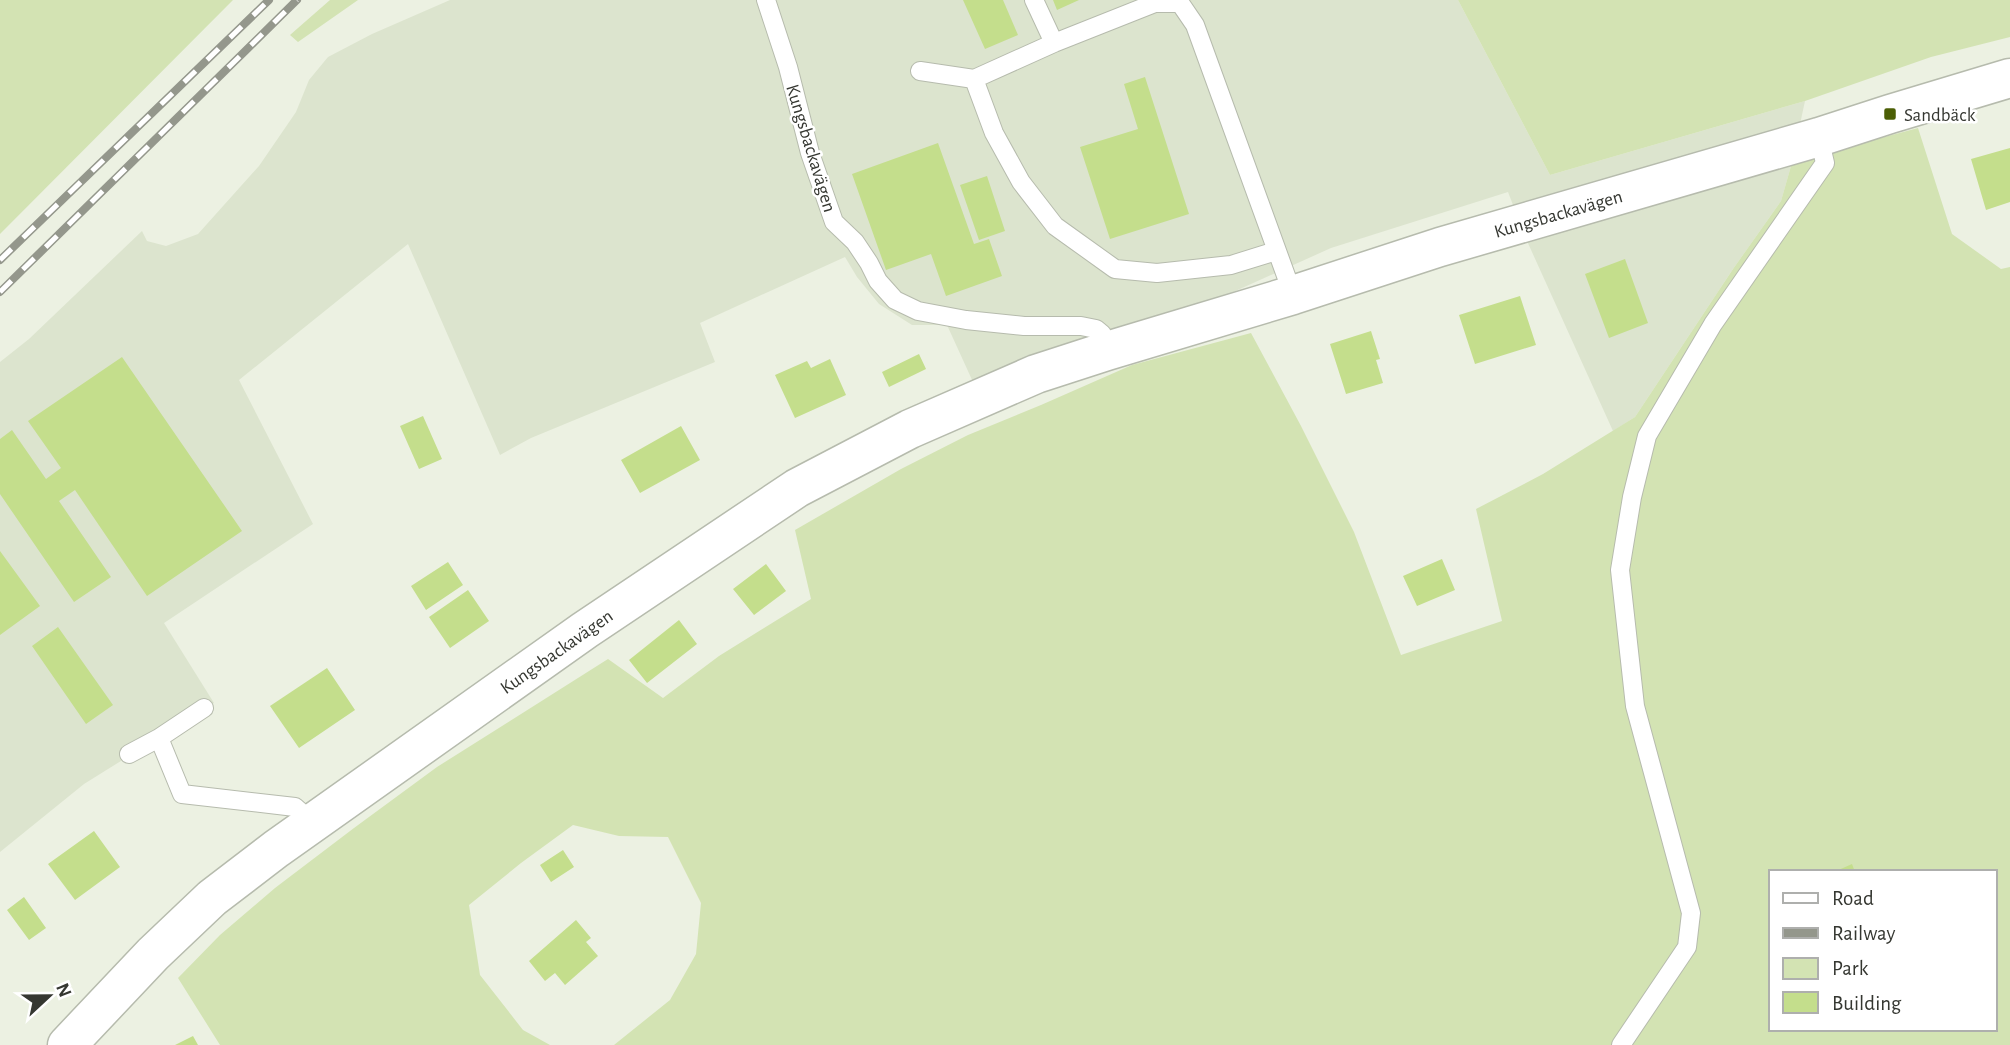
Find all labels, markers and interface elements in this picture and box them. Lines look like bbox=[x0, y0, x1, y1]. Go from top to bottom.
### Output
street label: Kungsbackavägen bbox=[782, 82, 839, 215]
marker: Sandbäck bbox=[1882, 106, 1898, 122]
place label: Sandbäck bbox=[1904, 106, 1976, 125]
street label: Kungsbackavägen bbox=[1492, 187, 1625, 242]
street label: Kungsbackavägen bbox=[497, 606, 617, 698]
legend bbox=[1769, 870, 1996, 1031]
text: Road bbox=[1832, 888, 1874, 909]
text: Railway bbox=[1832, 923, 1895, 944]
text: Park bbox=[1832, 958, 1869, 979]
north arrow bbox=[14, 961, 84, 1031]
text: N bbox=[52, 981, 75, 1000]
text: Building bbox=[1832, 993, 1902, 1014]

